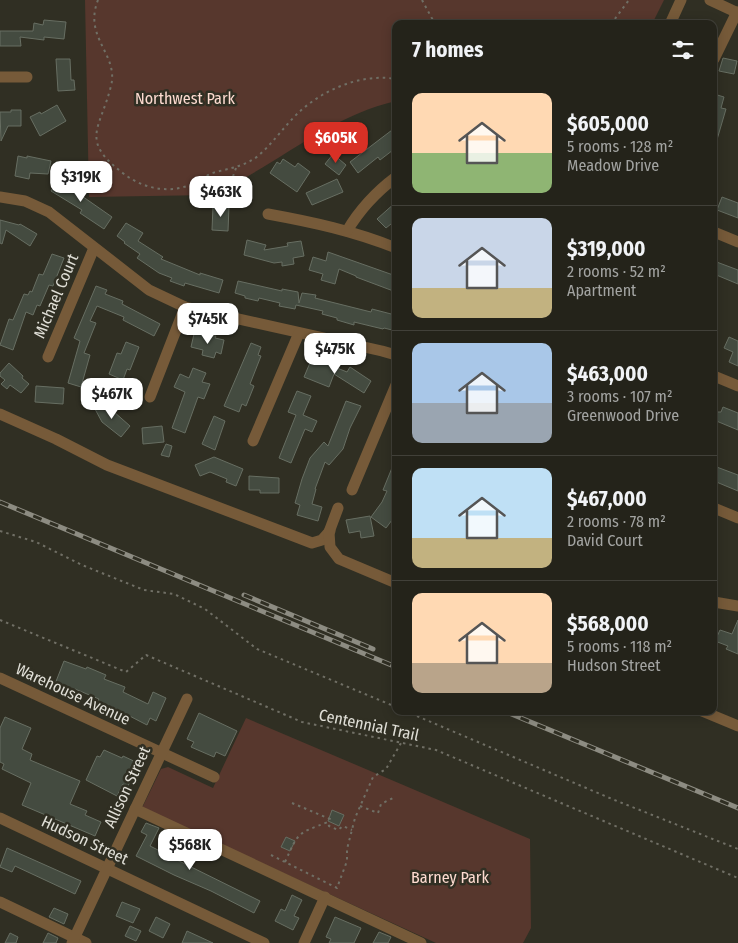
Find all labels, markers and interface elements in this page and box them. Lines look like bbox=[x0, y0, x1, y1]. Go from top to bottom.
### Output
icon: filters bbox=[669, 36, 697, 64]
text: 7 homes bbox=[412, 37, 483, 63]
park label: Northwest Park bbox=[135, 89, 236, 108]
text: $605,000 bbox=[567, 111, 649, 137]
icon: home bbox=[452, 113, 512, 173]
pin: $605K bbox=[301, 121, 371, 164]
text: $605K bbox=[315, 128, 357, 147]
text: 5 rooms · 128 m² bbox=[567, 137, 673, 156]
text: Meadow Drive bbox=[567, 156, 659, 175]
pin: $319K bbox=[46, 160, 116, 203]
text: $319K bbox=[61, 167, 101, 186]
pin: $463K bbox=[186, 176, 256, 218]
text: $463K bbox=[200, 182, 242, 201]
text: $319,000 bbox=[567, 236, 646, 262]
icon: home bbox=[452, 238, 512, 298]
street label: Michael Court bbox=[30, 250, 83, 341]
text: 2 rooms · 52 m² bbox=[567, 262, 666, 281]
text: Apartment bbox=[567, 281, 636, 300]
pin: $745K bbox=[173, 302, 243, 345]
text: $745K bbox=[188, 309, 228, 328]
pin: $475K bbox=[300, 332, 370, 375]
text: $475K bbox=[315, 339, 355, 358]
text: $463,000 bbox=[567, 361, 648, 387]
icon: home bbox=[452, 363, 512, 423]
pin: $467K bbox=[77, 378, 147, 420]
text: $467K bbox=[92, 384, 132, 403]
text: 3 rooms · 107 m² bbox=[567, 387, 673, 406]
text: Greenwood Drive bbox=[567, 406, 679, 425]
text: $467,000 bbox=[567, 486, 647, 512]
icon: home bbox=[452, 488, 512, 548]
text: 2 rooms · 78 m² bbox=[567, 512, 666, 531]
text: David Court bbox=[567, 531, 643, 550]
text: $568,000 bbox=[567, 611, 649, 637]
icon: home bbox=[452, 613, 512, 673]
text: 5 rooms · 118 m² bbox=[567, 637, 672, 656]
text: Hudson Street bbox=[567, 656, 660, 675]
street label: Warehouse Avenue bbox=[13, 659, 133, 729]
street label: Centennial Trail bbox=[317, 705, 421, 745]
street label: Allison Street bbox=[100, 743, 154, 831]
street label: Hudson Street bbox=[39, 812, 132, 869]
pin: $568K bbox=[155, 828, 225, 871]
text: $568K bbox=[169, 835, 211, 854]
park label: Barney Park bbox=[411, 868, 489, 887]

